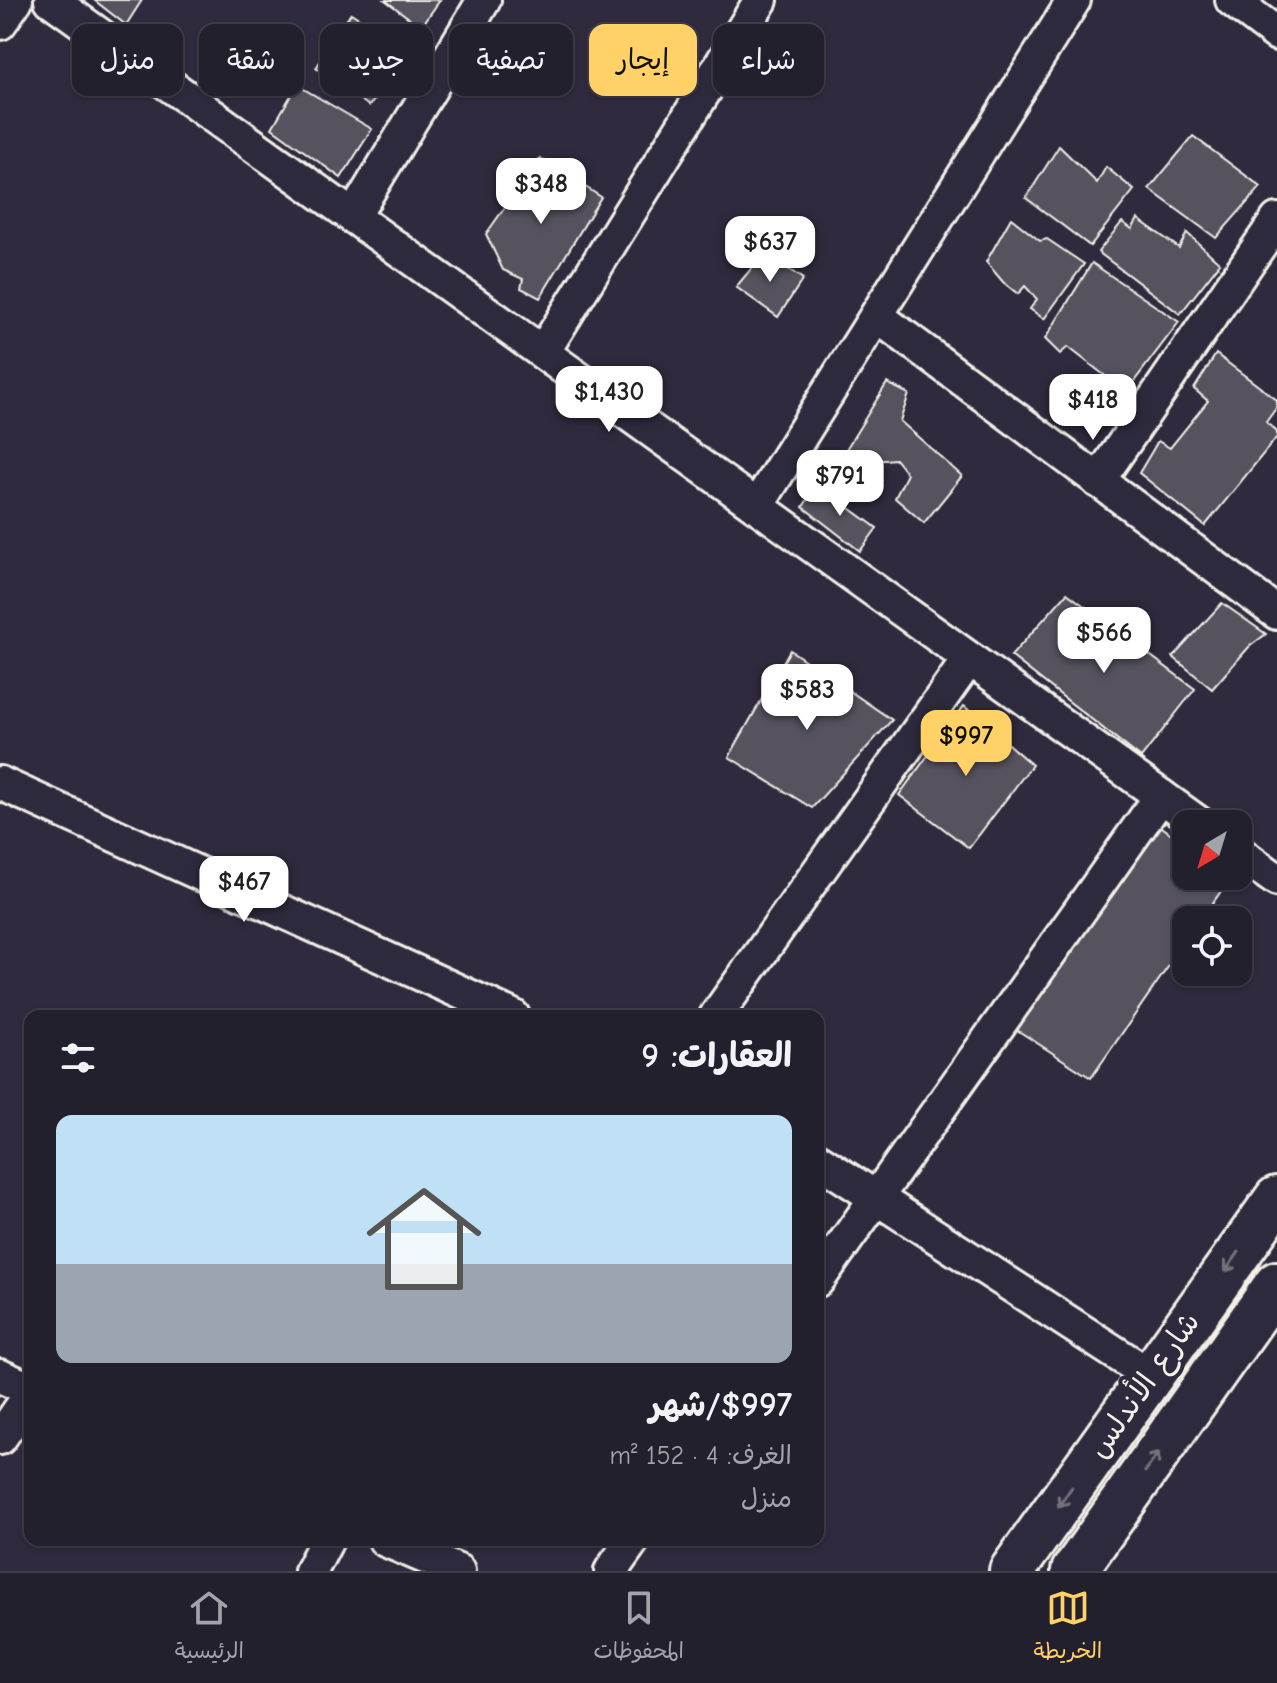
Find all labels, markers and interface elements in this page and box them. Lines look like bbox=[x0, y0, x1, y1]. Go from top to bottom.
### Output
chip: منزل bbox=[72, 24, 183, 96]
chip: شقة bbox=[199, 24, 304, 96]
chip: جديد bbox=[320, 24, 433, 96]
chip: تصفية bbox=[449, 24, 573, 96]
chip: إيجار bbox=[589, 24, 697, 96]
chip: شراء bbox=[713, 24, 824, 96]
pin: $348 bbox=[494, 158, 588, 226]
text: $348 bbox=[514, 169, 568, 199]
pin: $637 bbox=[723, 216, 817, 284]
text: $637 bbox=[743, 227, 797, 257]
pin: $1,430 bbox=[544, 366, 674, 434]
pin: $418 bbox=[1046, 374, 1140, 442]
text: $1,430 bbox=[574, 377, 644, 407]
text: $418 bbox=[1067, 385, 1119, 415]
pin: $791 bbox=[793, 450, 887, 518]
text: $791 bbox=[815, 461, 865, 491]
pin: $566 bbox=[1057, 607, 1151, 675]
text: $566 bbox=[1076, 618, 1132, 648]
pin: $583 bbox=[760, 664, 854, 732]
text: $583 bbox=[779, 675, 835, 705]
pin: $997 bbox=[919, 710, 1013, 778]
text: $997 bbox=[939, 721, 993, 751]
north arrow bbox=[1172, 810, 1252, 890]
map controls bbox=[1172, 810, 1252, 986]
pin: $467 bbox=[197, 856, 291, 924]
text: $467 bbox=[217, 867, 271, 897]
button: locate bbox=[1172, 906, 1252, 986]
icon: filters bbox=[56, 1036, 100, 1080]
text: العقارات: 9 bbox=[641, 1036, 792, 1076]
icon: home bbox=[352, 1167, 496, 1311]
one-way arrow bbox=[1224, 1251, 1240, 1273]
street label: شارع الأندلس bbox=[1079, 1304, 1209, 1466]
text: $997/شهر bbox=[649, 1385, 792, 1425]
text: الغرف: 4 · 152 m² bbox=[609, 1441, 792, 1471]
one-way arrow bbox=[1143, 1452, 1160, 1473]
text: منزل bbox=[741, 1484, 792, 1514]
one-way arrow bbox=[1057, 1485, 1073, 1507]
tab: الرئيسية bbox=[175, 1586, 244, 1670]
tab: المحفوظات bbox=[593, 1586, 684, 1670]
tab: الخريطة bbox=[1034, 1586, 1102, 1670]

